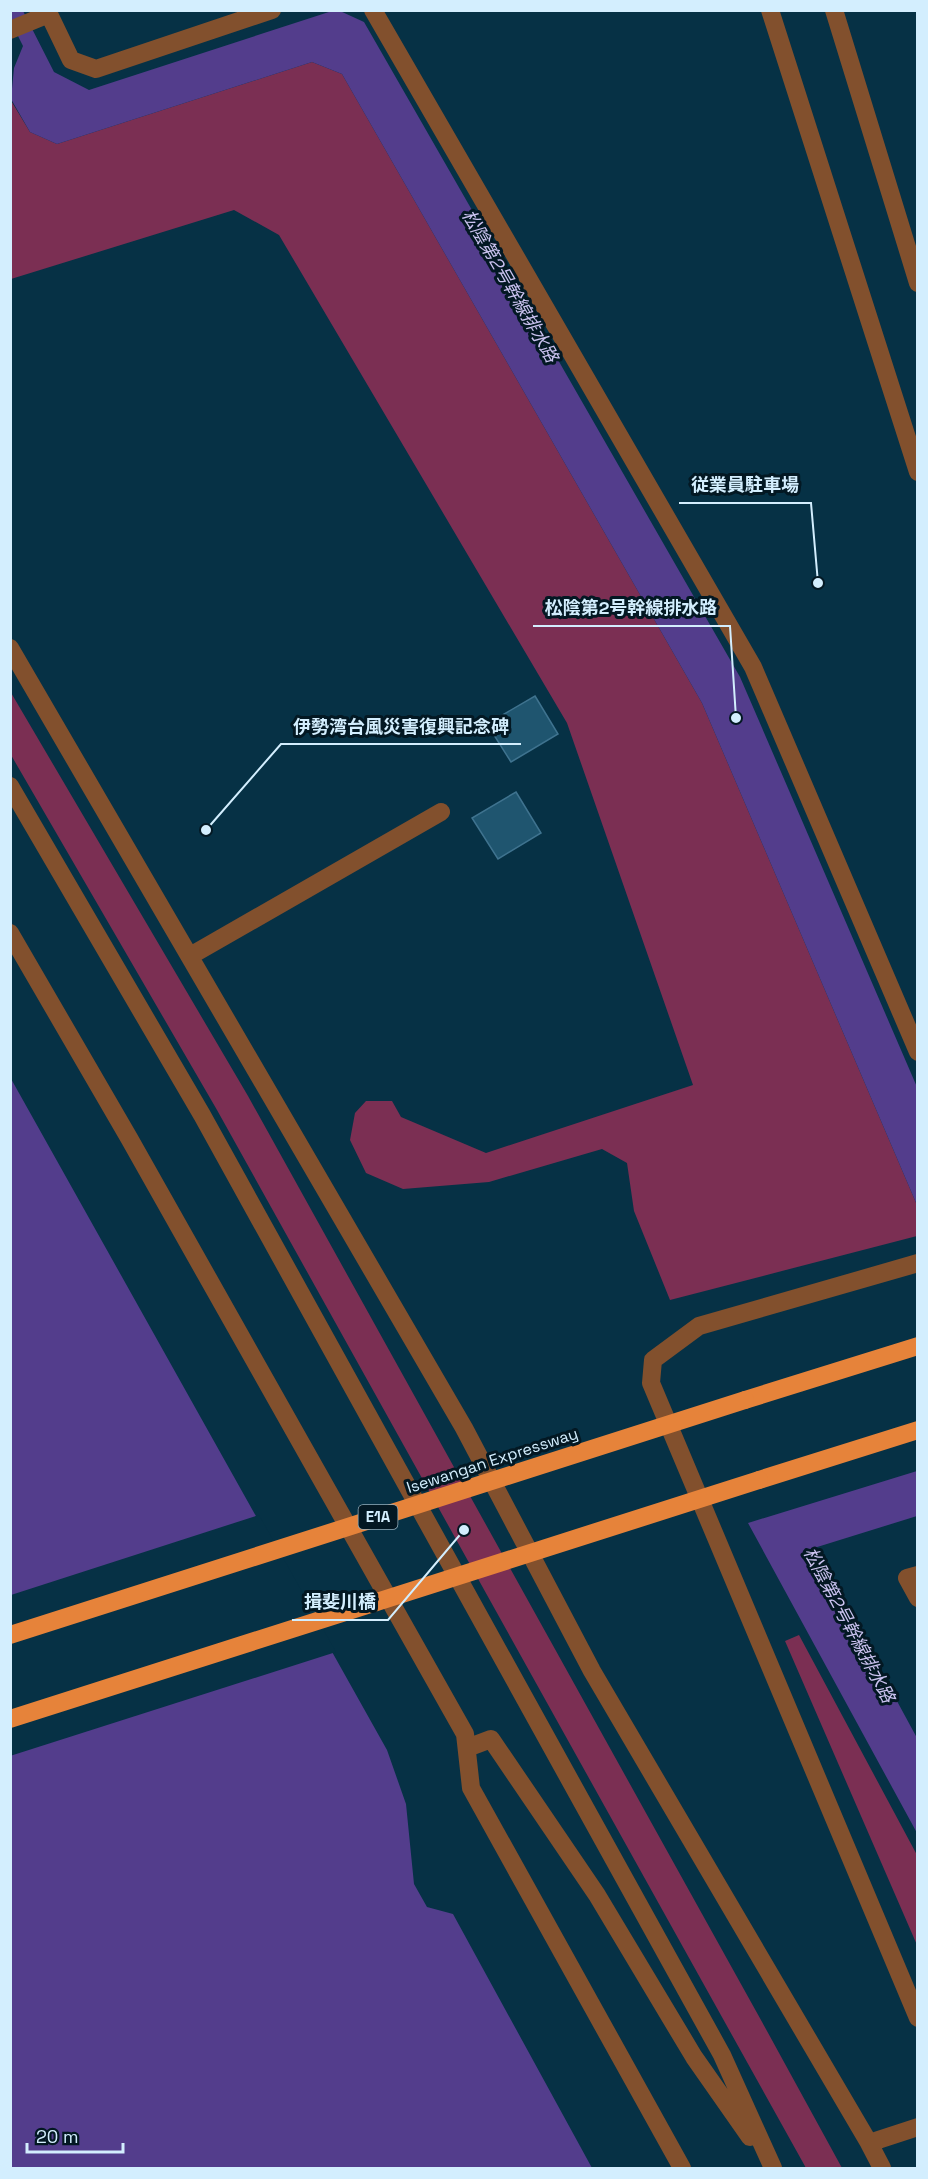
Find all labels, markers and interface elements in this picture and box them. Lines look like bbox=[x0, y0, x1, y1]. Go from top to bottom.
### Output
water label: 松陰第2号幹線排水路 bbox=[457, 205, 565, 368]
callout: 従業員駐車場 bbox=[679, 467, 811, 503]
text: 従業員駐車場 bbox=[691, 473, 799, 496]
callout: 松陰第2号幹線排水路 bbox=[533, 590, 730, 626]
text: 松陰第2号幹線排水路 bbox=[545, 596, 717, 619]
callout: 伊勢湾台風災害復興記念碑 bbox=[281, 708, 521, 744]
text: 伊勢湾台風災害復興記念碑 bbox=[293, 715, 509, 738]
street label: Isewangan Expressway bbox=[404, 1423, 580, 1498]
road number: E1A bbox=[358, 1505, 398, 1529]
water label: 松陰第2号幹線排水路 bbox=[799, 1543, 901, 1708]
callout: 揖斐川橋 bbox=[292, 1584, 388, 1620]
text: 揖斐川橋 bbox=[304, 1590, 376, 1613]
scale bar bbox=[27, 2116, 123, 2154]
text: 20 m bbox=[36, 2125, 79, 2148]

